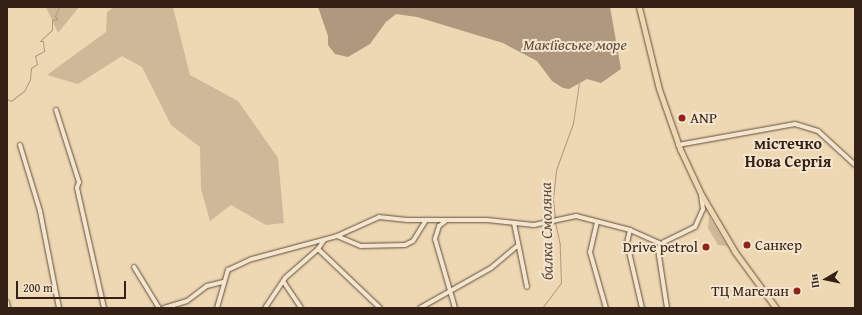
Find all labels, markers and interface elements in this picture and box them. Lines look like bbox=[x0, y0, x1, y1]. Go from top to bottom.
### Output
water label: Макіївське море bbox=[523, 34, 627, 54]
place label: ANP bbox=[690, 109, 717, 127]
marker: ANP bbox=[677, 113, 687, 123]
district label: містечко Нова Сергія bbox=[745, 133, 831, 171]
water label: балка Смоляна bbox=[536, 182, 556, 280]
place label: Санкер bbox=[755, 236, 802, 254]
place label: Drive petrol bbox=[623, 238, 698, 256]
marker: Санкер bbox=[742, 240, 752, 250]
marker: Drive petrol bbox=[701, 242, 711, 252]
north arrow bbox=[806, 259, 846, 299]
scale bar bbox=[18, 273, 128, 299]
text: Пн bbox=[805, 273, 823, 289]
text: 200 m bbox=[23, 279, 53, 296]
place label: ТЦ Магелан bbox=[711, 282, 789, 300]
marker: ТЦ Магелан bbox=[792, 286, 802, 296]

